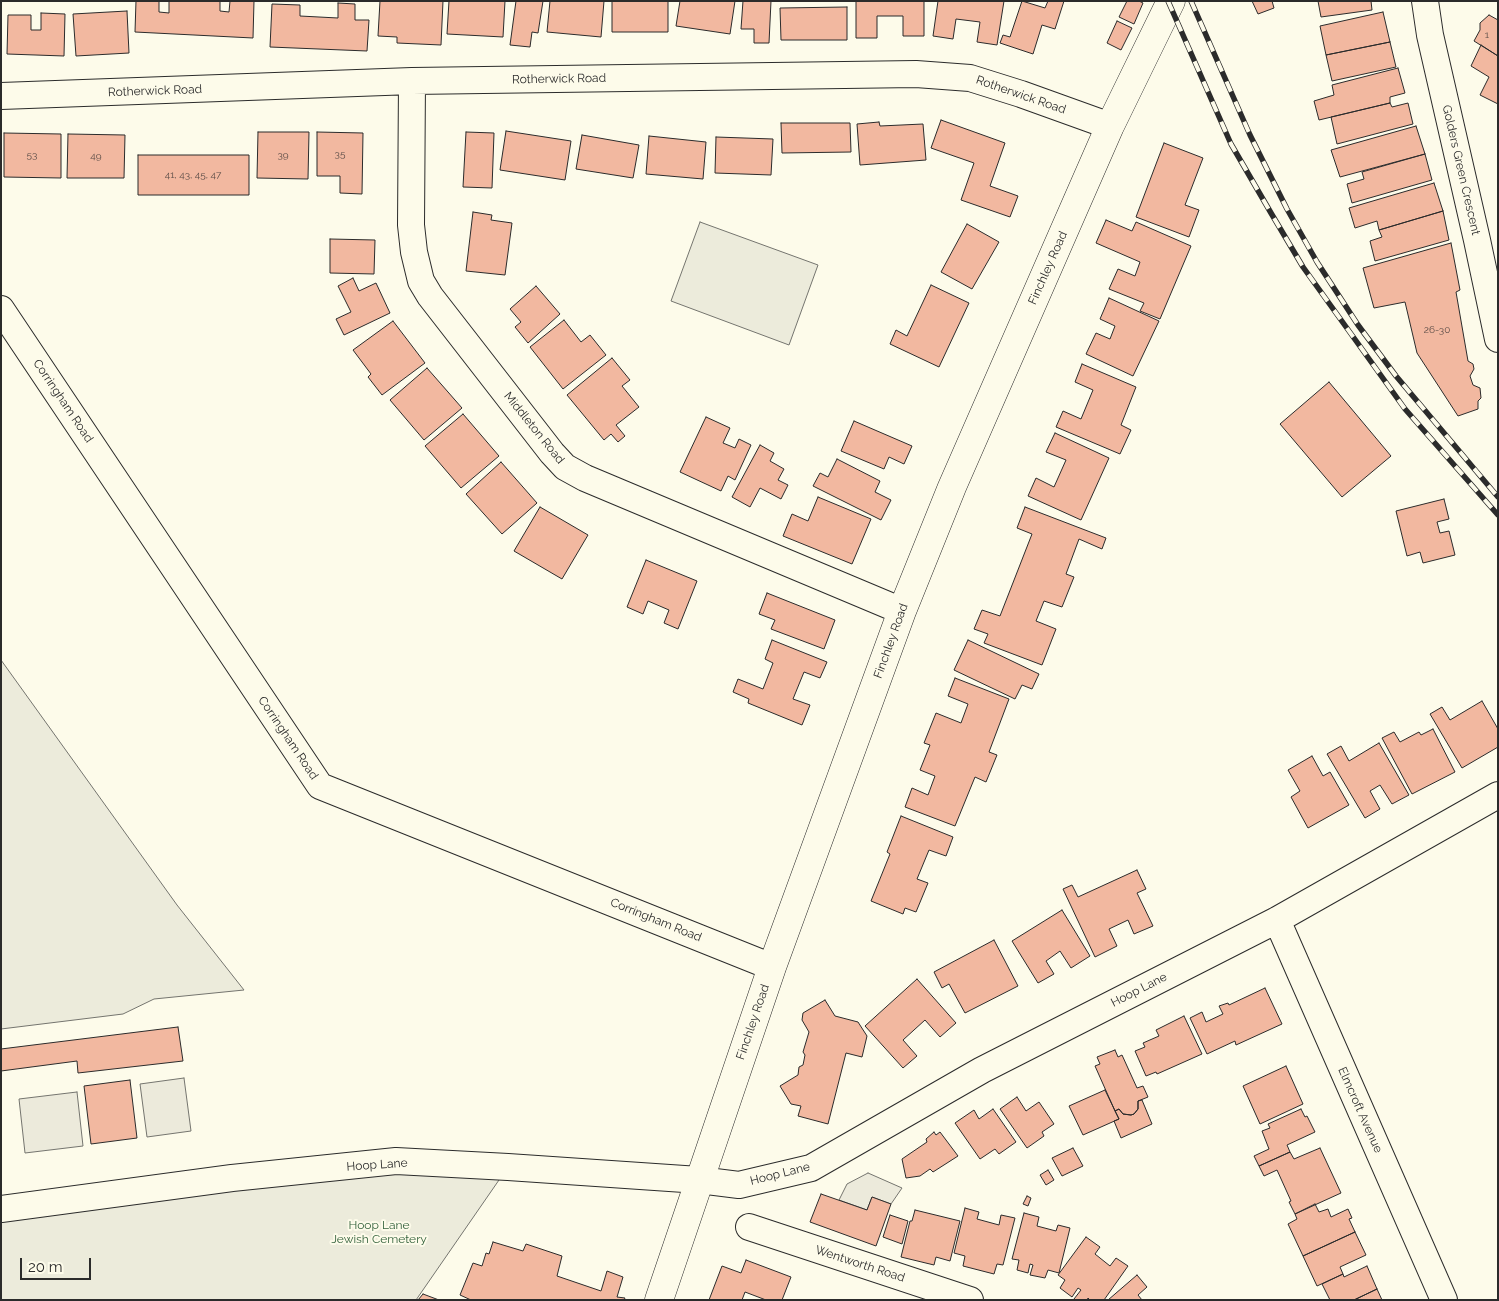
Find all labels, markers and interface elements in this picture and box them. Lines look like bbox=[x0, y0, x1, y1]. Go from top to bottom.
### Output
house number: 1 bbox=[1485, 29, 1489, 41]
street label: Rotherwick Road bbox=[512, 71, 606, 87]
street label: Rotherwick Road bbox=[974, 73, 1068, 117]
street label: Rotherwick Road bbox=[108, 82, 202, 100]
street label: Golders Green Crescent bbox=[1439, 104, 1483, 236]
house number: 35 bbox=[335, 148, 345, 160]
house number: 53 bbox=[27, 149, 37, 161]
house number: 39 bbox=[277, 149, 289, 161]
house number: 49 bbox=[90, 150, 102, 162]
house number: 41, 43, 45, 47 bbox=[165, 169, 221, 181]
street label: Finchley Road bbox=[1025, 229, 1071, 307]
house number: 26-30 bbox=[1424, 324, 1450, 336]
street label: Corringham Road bbox=[30, 357, 96, 445]
street label: Middleton Road bbox=[501, 389, 567, 467]
street label: Finchley Road bbox=[871, 602, 911, 680]
street label: Corringham Road bbox=[255, 694, 321, 782]
street label: Corringham Road bbox=[608, 895, 704, 945]
street label: Hoop Lane bbox=[1109, 970, 1169, 1010]
street label: Finchley Road bbox=[733, 982, 773, 1062]
street label: Elmcroft Avenue bbox=[1335, 1065, 1385, 1155]
street label: Hoop Lane bbox=[346, 1156, 408, 1174]
street label: Hoop Lane bbox=[749, 1160, 811, 1188]
park label: Hoop Lane Jewish Cemetery bbox=[331, 1218, 427, 1246]
street label: Wentworth Road bbox=[813, 1243, 907, 1285]
scale bar bbox=[22, 1248, 94, 1280]
text: 20 m bbox=[28, 1258, 63, 1276]

